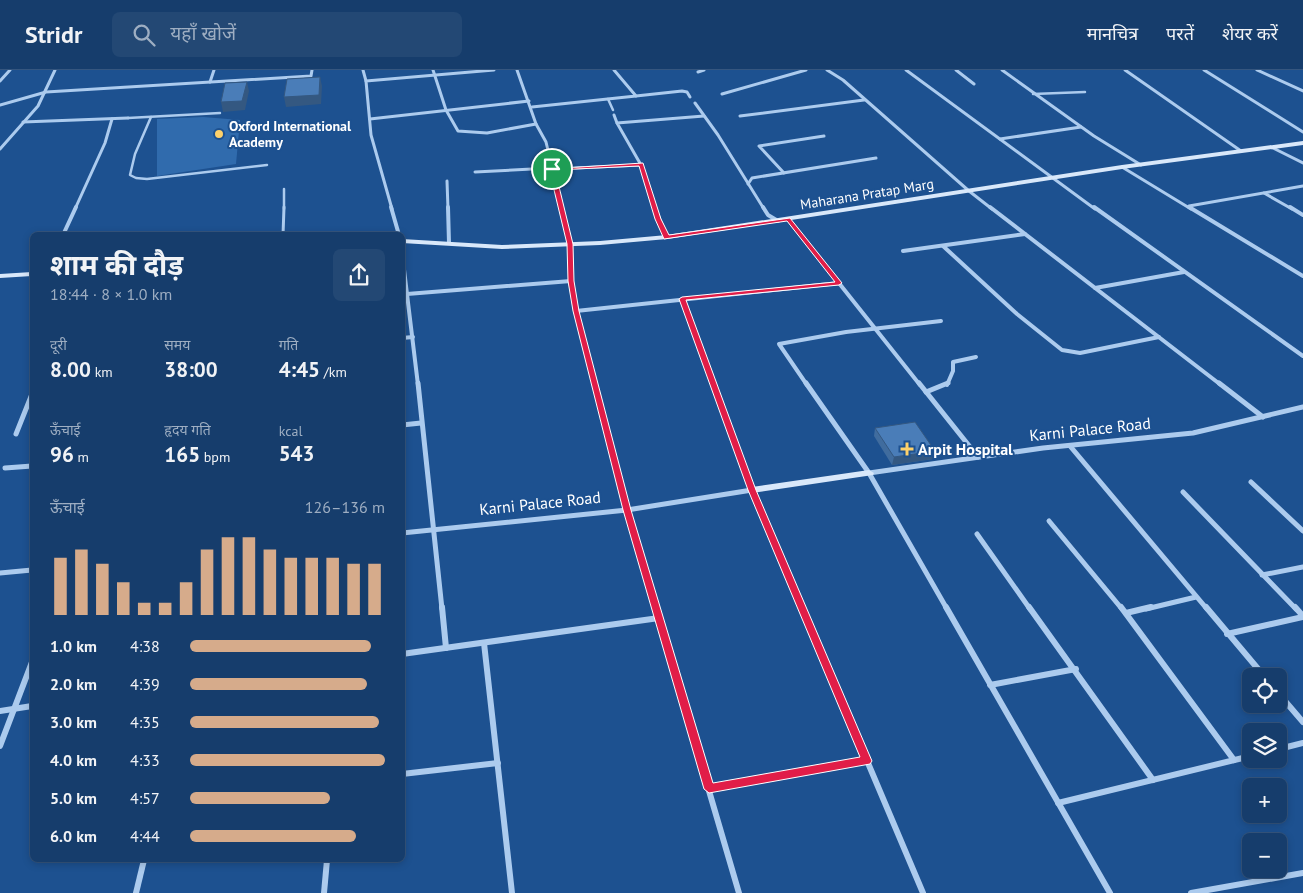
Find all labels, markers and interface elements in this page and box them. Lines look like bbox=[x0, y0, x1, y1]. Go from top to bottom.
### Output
search box bbox=[112, 12, 462, 57]
text: Stridr bbox=[25, 19, 82, 50]
icon: search bbox=[130, 21, 158, 49]
text: यहाँ खोजें bbox=[170, 21, 236, 45]
text: मानचित्र bbox=[1087, 22, 1138, 45]
text: परतें bbox=[1166, 22, 1194, 45]
text: शेयर करें bbox=[1222, 22, 1278, 45]
place label: Oxford International Academy bbox=[229, 117, 352, 151]
marker: Oxford International Academy bbox=[213, 128, 225, 140]
pin bbox=[531, 148, 573, 190]
icon: arrive bbox=[538, 155, 566, 183]
street label: Maharana Pratap Marg bbox=[799, 175, 935, 213]
text: शाम की दौड़ bbox=[50, 246, 183, 283]
button: share bbox=[333, 249, 385, 301]
text: 18:44 · 8 × 1.0 km bbox=[50, 284, 172, 304]
text: दूरी bbox=[50, 336, 67, 354]
text: समय bbox=[164, 336, 190, 354]
text: गति bbox=[279, 336, 298, 354]
text: 8.00 bbox=[50, 356, 91, 383]
text: 38:00 bbox=[164, 356, 218, 383]
text: 4:45 bbox=[279, 356, 320, 383]
text: km bbox=[91, 363, 113, 381]
text: /km bbox=[320, 363, 347, 381]
street label: Karni Palace Road bbox=[1028, 413, 1152, 445]
text: ऊँचाई bbox=[50, 421, 80, 439]
text: हृदय गति bbox=[164, 421, 211, 439]
text: kcal bbox=[279, 422, 303, 440]
place label: Arpit Hospital bbox=[918, 439, 1013, 459]
text: 543 bbox=[279, 440, 314, 467]
text: 96 bbox=[50, 441, 74, 468]
text: 165 bbox=[164, 441, 200, 468]
marker: Arpit Hospital bbox=[900, 442, 914, 456]
text: m bbox=[74, 448, 89, 466]
text: bpm bbox=[200, 448, 230, 466]
street label: Karni Palace Road bbox=[478, 487, 602, 519]
text: ऊँचाई bbox=[50, 497, 85, 517]
text: 126–136 m bbox=[305, 497, 385, 517]
text: 1.0 km bbox=[50, 636, 97, 656]
text: 4:38 bbox=[130, 636, 160, 656]
map controls bbox=[1242, 668, 1287, 878]
button: locate bbox=[1242, 668, 1287, 713]
text: 2.0 km bbox=[50, 674, 97, 694]
text: 4:39 bbox=[130, 674, 160, 694]
text: 3.0 km bbox=[50, 712, 97, 732]
text: 4:35 bbox=[130, 712, 160, 732]
button: layers bbox=[1242, 723, 1287, 768]
text: 4.0 km bbox=[50, 750, 97, 770]
text: 4:33 bbox=[130, 750, 160, 770]
button: + bbox=[1242, 778, 1287, 823]
text: 5.0 km bbox=[50, 788, 97, 808]
text: 4:57 bbox=[130, 788, 160, 808]
text: 6.0 km bbox=[50, 826, 97, 846]
text: 4:44 bbox=[130, 826, 160, 846]
button: − bbox=[1242, 833, 1287, 878]

